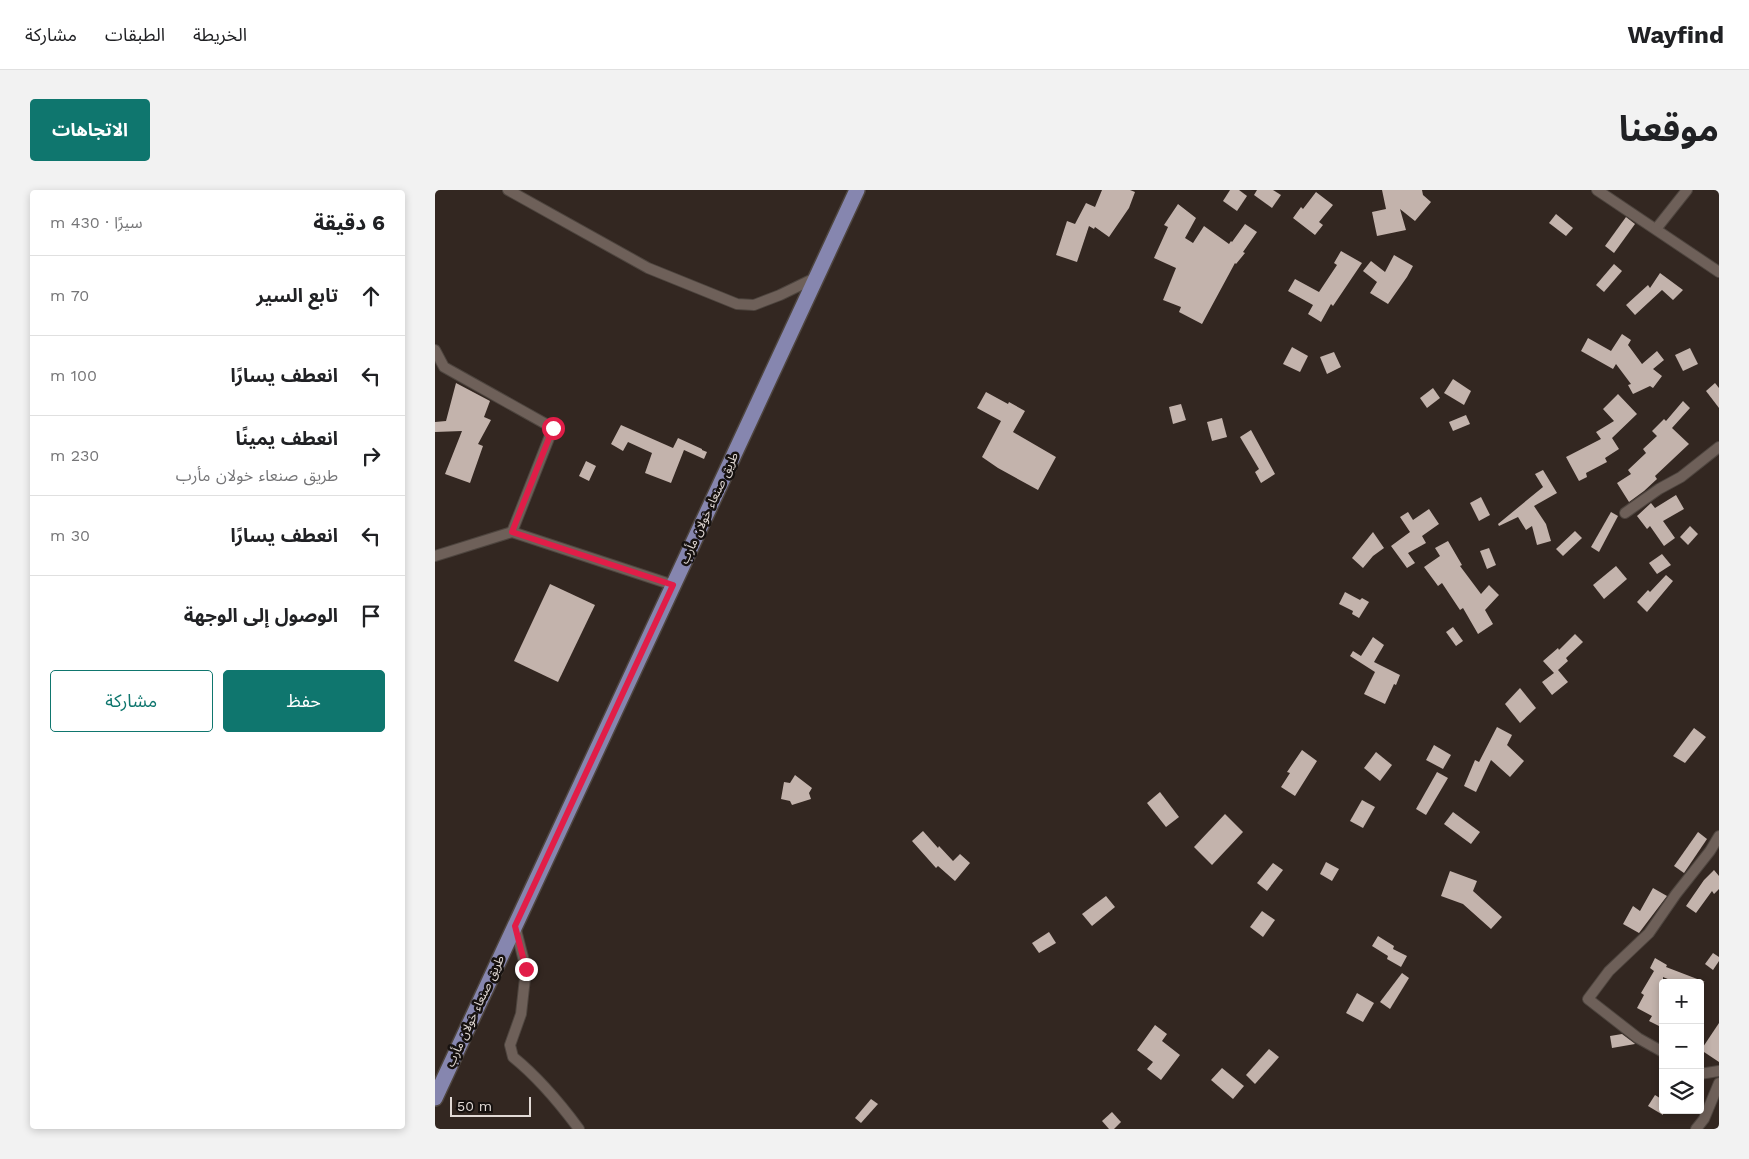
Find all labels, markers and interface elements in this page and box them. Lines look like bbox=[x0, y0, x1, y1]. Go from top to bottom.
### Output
text: Wayfind bbox=[1628, 21, 1724, 49]
text: مشاركة bbox=[25, 24, 77, 45]
text: الطبقات bbox=[105, 24, 165, 45]
text: الخريطة bbox=[193, 24, 247, 45]
button: الاتجاهات bbox=[30, 99, 150, 161]
text: موقعنا bbox=[1619, 108, 1719, 150]
text: 6 دقيقة bbox=[313, 210, 385, 235]
text: سيرًا · 430 m bbox=[50, 213, 143, 232]
icon: ahead bbox=[357, 282, 385, 310]
text: تابع السير bbox=[256, 284, 338, 307]
text: 70 m bbox=[50, 286, 89, 305]
icon: left bbox=[357, 362, 385, 390]
text: انعطف يسارًا bbox=[230, 364, 338, 387]
text: 100 m bbox=[50, 366, 97, 385]
route start bbox=[542, 417, 565, 440]
text: انعطف يمينًا bbox=[235, 427, 338, 450]
icon: right bbox=[357, 442, 385, 470]
text: 230 m bbox=[50, 446, 99, 465]
street label: طريق صنعاء خولان مأرب bbox=[676, 450, 742, 567]
text: طريق صنعاء خولان مأرب bbox=[176, 466, 338, 485]
icon: left bbox=[357, 522, 385, 550]
text: انعطف يسارًا bbox=[230, 524, 338, 547]
text: 30 m bbox=[50, 526, 90, 545]
icon: arrive bbox=[357, 602, 385, 630]
text: الوصول إلى الوجهة bbox=[184, 604, 338, 627]
button: مشاركة bbox=[50, 670, 213, 732]
button: حفظ bbox=[223, 670, 385, 732]
street label: طريق صنعاء خولان مأرب bbox=[442, 953, 508, 1070]
route end bbox=[515, 958, 538, 981]
map controls bbox=[1659, 979, 1704, 1114]
button: + bbox=[1659, 979, 1704, 1024]
button: − bbox=[1659, 1024, 1704, 1069]
button: layers bbox=[1659, 1069, 1704, 1114]
scale bar bbox=[450, 1094, 531, 1117]
text: 50 m bbox=[457, 1098, 492, 1114]

